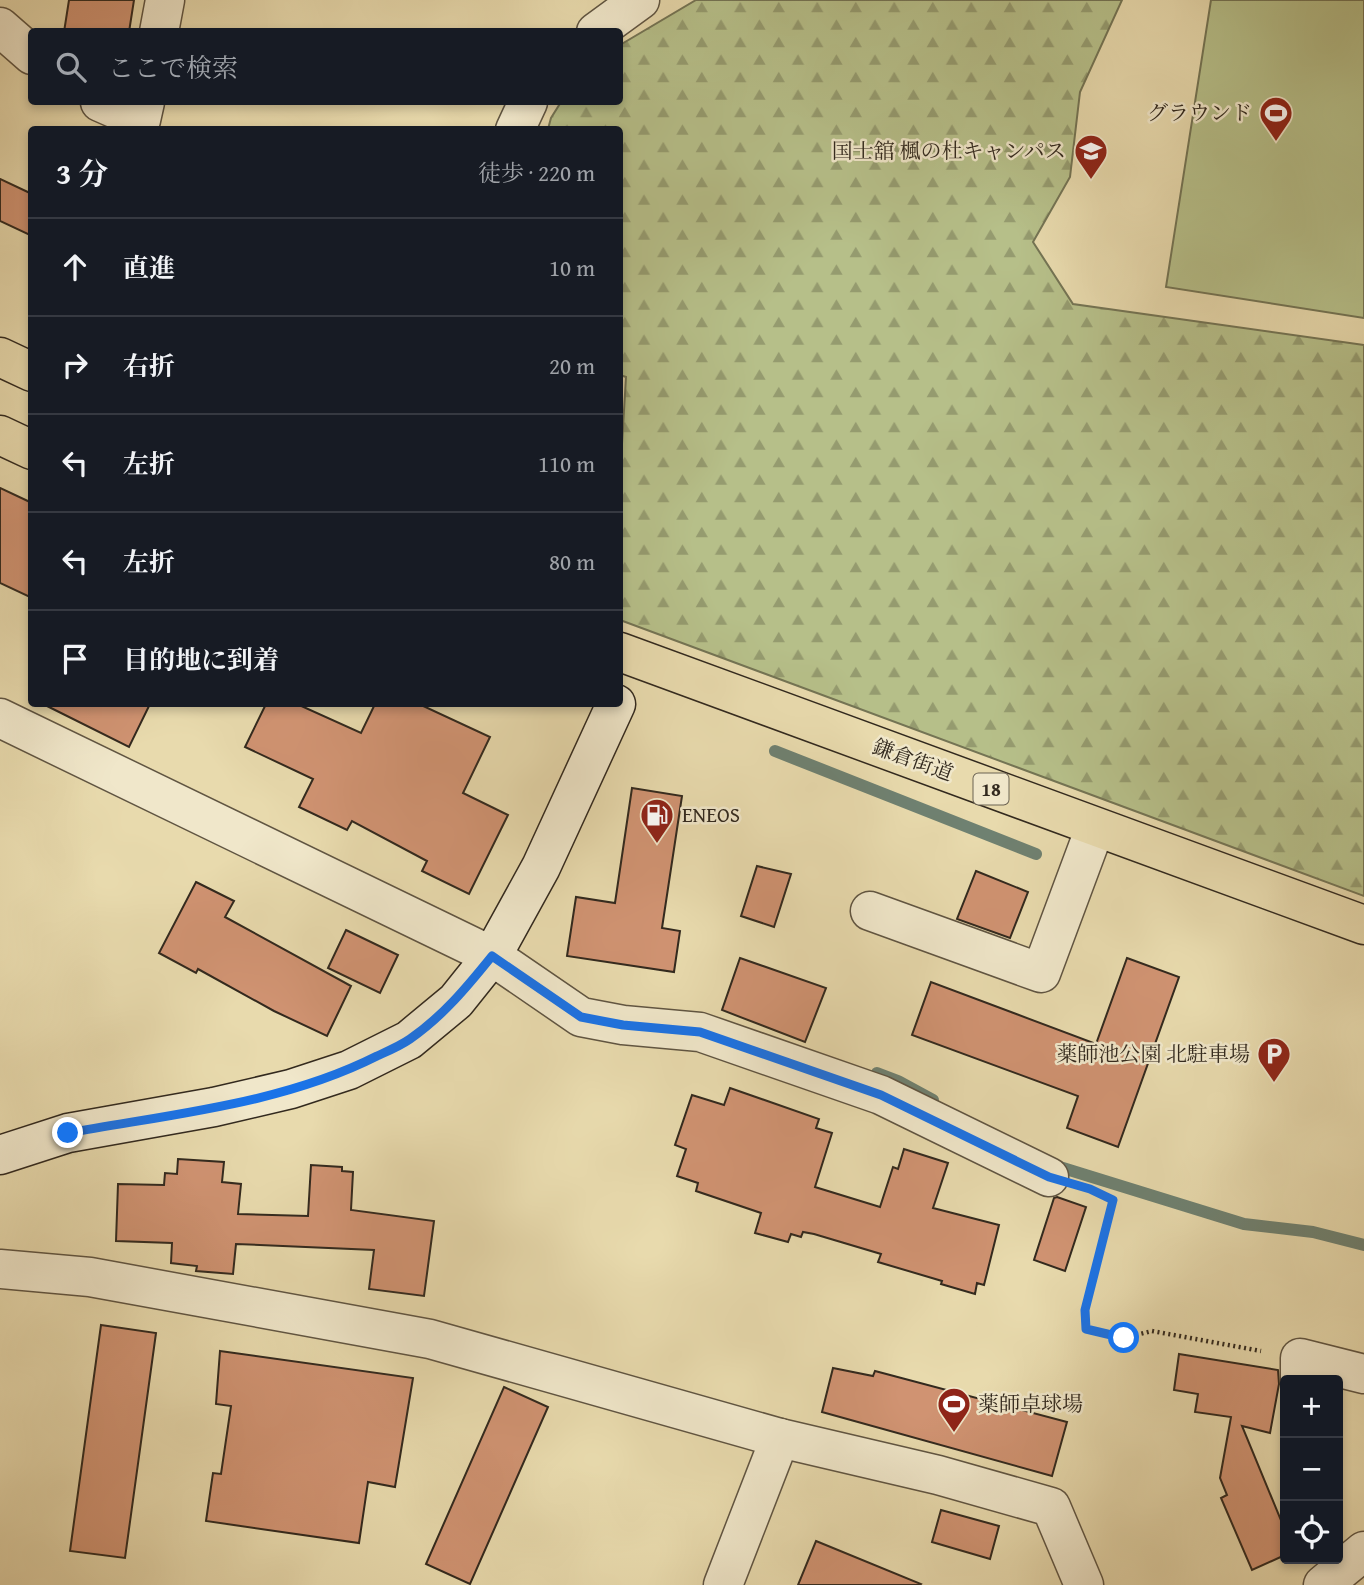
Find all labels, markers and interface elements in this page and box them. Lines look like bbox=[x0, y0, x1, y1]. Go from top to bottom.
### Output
search box bbox=[28, 28, 623, 105]
icon: search bbox=[52, 48, 90, 86]
text: ここで検索 bbox=[108, 48, 238, 87]
sports icon: グラウンド bbox=[1257, 94, 1295, 143]
place label: グラウンド bbox=[1147, 97, 1252, 128]
school or university icon: 国士舘 楓の杜キャンパス bbox=[1072, 132, 1110, 181]
place label: 国士舘 楓の杜キャンパス bbox=[832, 135, 1066, 166]
text: 3 分 bbox=[56, 151, 108, 195]
text: 徒歩 · 220 m bbox=[478, 156, 595, 189]
icon: ahead bbox=[56, 248, 94, 286]
text: 直進 bbox=[123, 248, 175, 287]
text: 10 m bbox=[549, 251, 595, 284]
icon: right bbox=[56, 346, 94, 384]
text: 右折 bbox=[123, 346, 175, 385]
text: 20 m bbox=[549, 349, 595, 382]
icon: left bbox=[56, 444, 94, 482]
text: 左折 bbox=[123, 444, 175, 483]
text: 110 m bbox=[538, 447, 595, 480]
icon: left bbox=[56, 542, 94, 580]
text: 左折 bbox=[123, 542, 175, 581]
text: 80 m bbox=[549, 545, 595, 578]
icon: arrive bbox=[56, 640, 94, 678]
text: 目的地に到着 bbox=[123, 640, 279, 679]
street label: 鎌倉街道 bbox=[868, 731, 958, 788]
road number: 18 bbox=[974, 774, 1009, 804]
fuel station icon: ENEOS bbox=[638, 796, 676, 845]
place label: ENEOS bbox=[682, 799, 740, 830]
parking icon: 薬師池公園 北駐車場 bbox=[1255, 1035, 1293, 1084]
place label: 薬師池公園 北駐車場 bbox=[1056, 1038, 1250, 1069]
route end bbox=[52, 1117, 83, 1148]
route start bbox=[1108, 1322, 1139, 1353]
map controls bbox=[1280, 1375, 1343, 1564]
button: + bbox=[1280, 1375, 1343, 1438]
sports icon: 薬師卓球場 bbox=[935, 1385, 973, 1434]
place label: 薬師卓球場 bbox=[978, 1388, 1083, 1419]
button: − bbox=[1280, 1438, 1343, 1501]
button: locate bbox=[1280, 1501, 1343, 1564]

